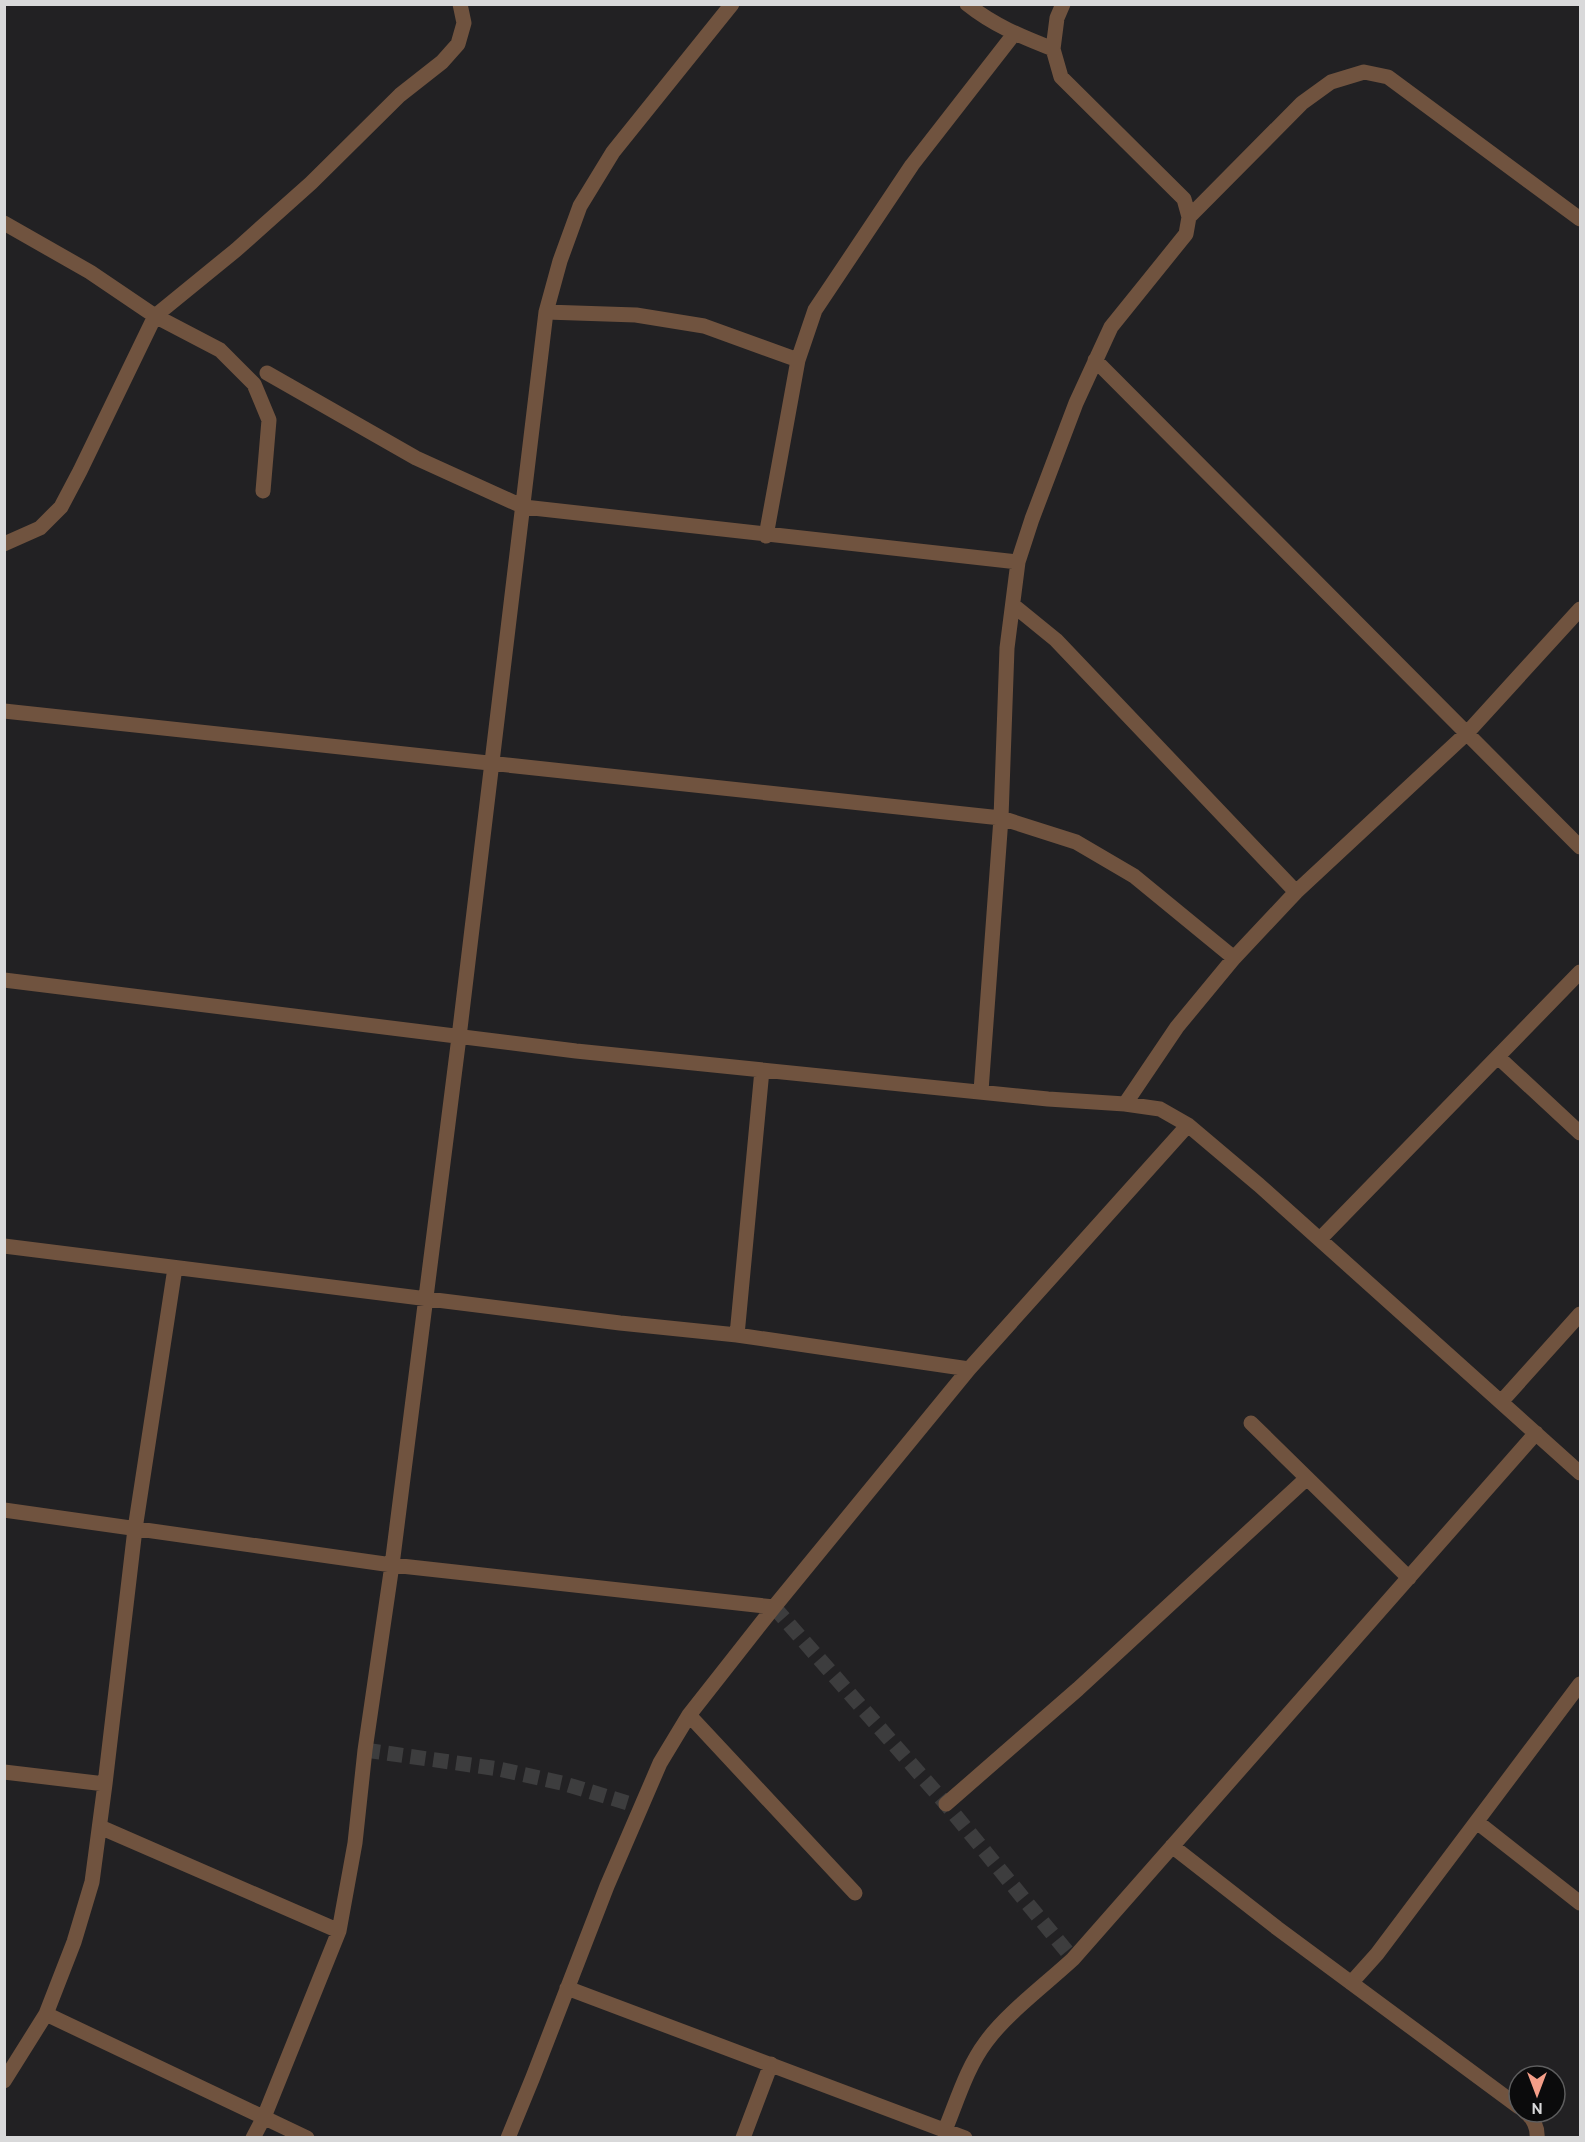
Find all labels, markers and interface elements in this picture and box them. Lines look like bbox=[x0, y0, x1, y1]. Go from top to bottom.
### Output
north arrow bbox=[1507, 2064, 1567, 2124]
text: N bbox=[1531, 2099, 1543, 2118]

